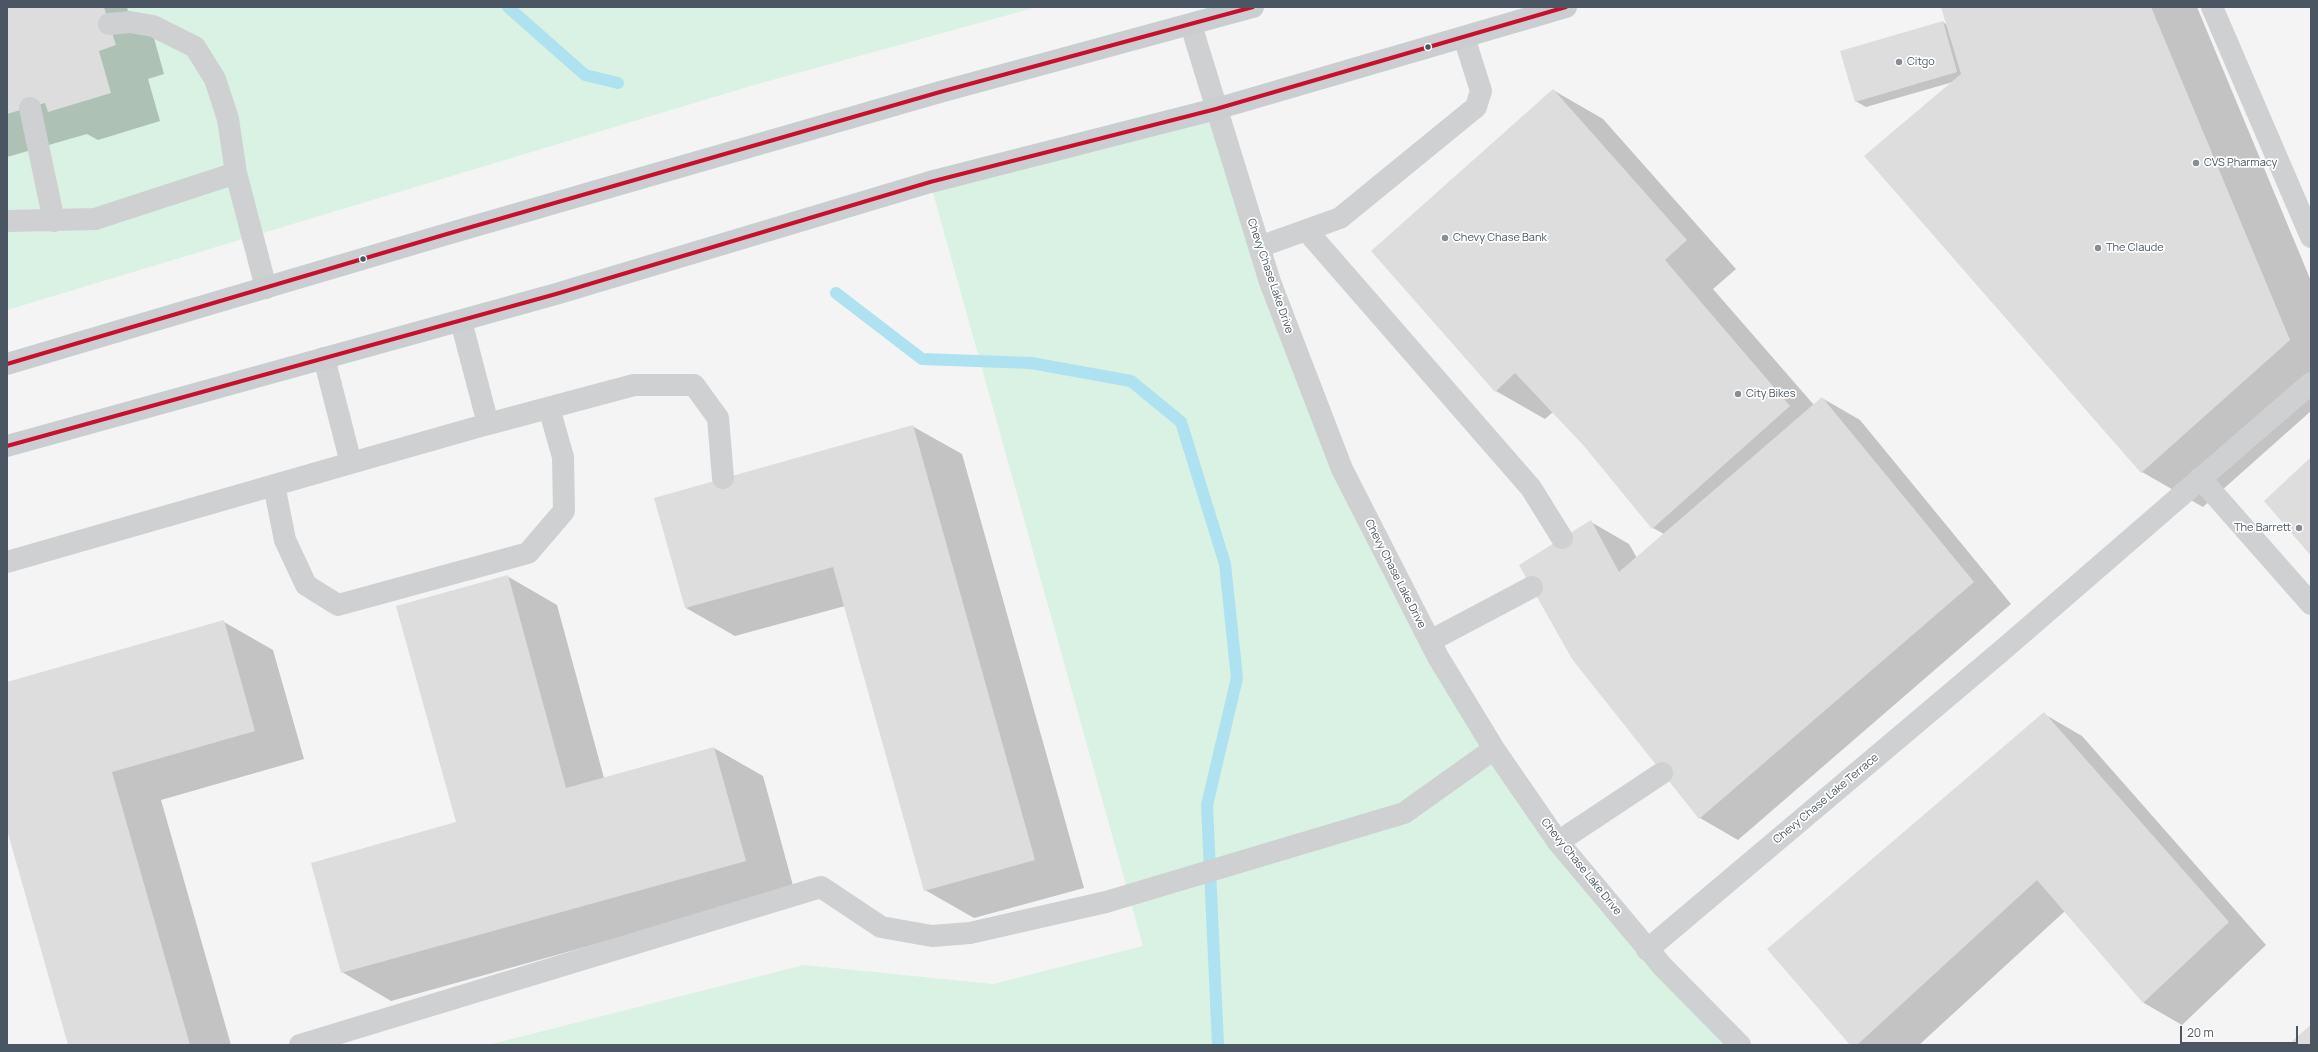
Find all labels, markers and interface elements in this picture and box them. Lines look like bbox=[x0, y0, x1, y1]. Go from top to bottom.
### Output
unlabelled marker bbox=[1423, 42, 1433, 52]
place label: Citgo bbox=[1907, 55, 1935, 69]
marker: Citgo bbox=[1894, 57, 1904, 67]
place label: CVS Pharmacy bbox=[2204, 156, 2277, 170]
marker: CVS Pharmacy bbox=[2191, 158, 2201, 168]
street label: Chevy Chase Lake Drive bbox=[1244, 217, 1296, 335]
place label: Chevy Chase Bank bbox=[1453, 231, 1547, 245]
marker: Chevy Chase Bank bbox=[1440, 233, 1450, 243]
place label: The Claude bbox=[2106, 241, 2164, 255]
marker: The Claude bbox=[2093, 243, 2103, 253]
unlabelled marker bbox=[358, 254, 368, 264]
place label: City Bikes bbox=[1746, 387, 1796, 401]
marker: City Bikes bbox=[1733, 389, 1743, 399]
street label: Chevy Chase Lake Drive bbox=[1362, 517, 1428, 631]
place label: The Barrett bbox=[2234, 521, 2291, 535]
marker: The Barrett bbox=[2294, 523, 2304, 533]
street label: Chevy Chase Lake Terrace bbox=[1771, 751, 1881, 847]
street label: Chevy Chase Lake Drive bbox=[1538, 816, 1624, 918]
scale bar bbox=[2182, 1018, 2300, 1044]
text: 20 m bbox=[2187, 1024, 2214, 1041]

